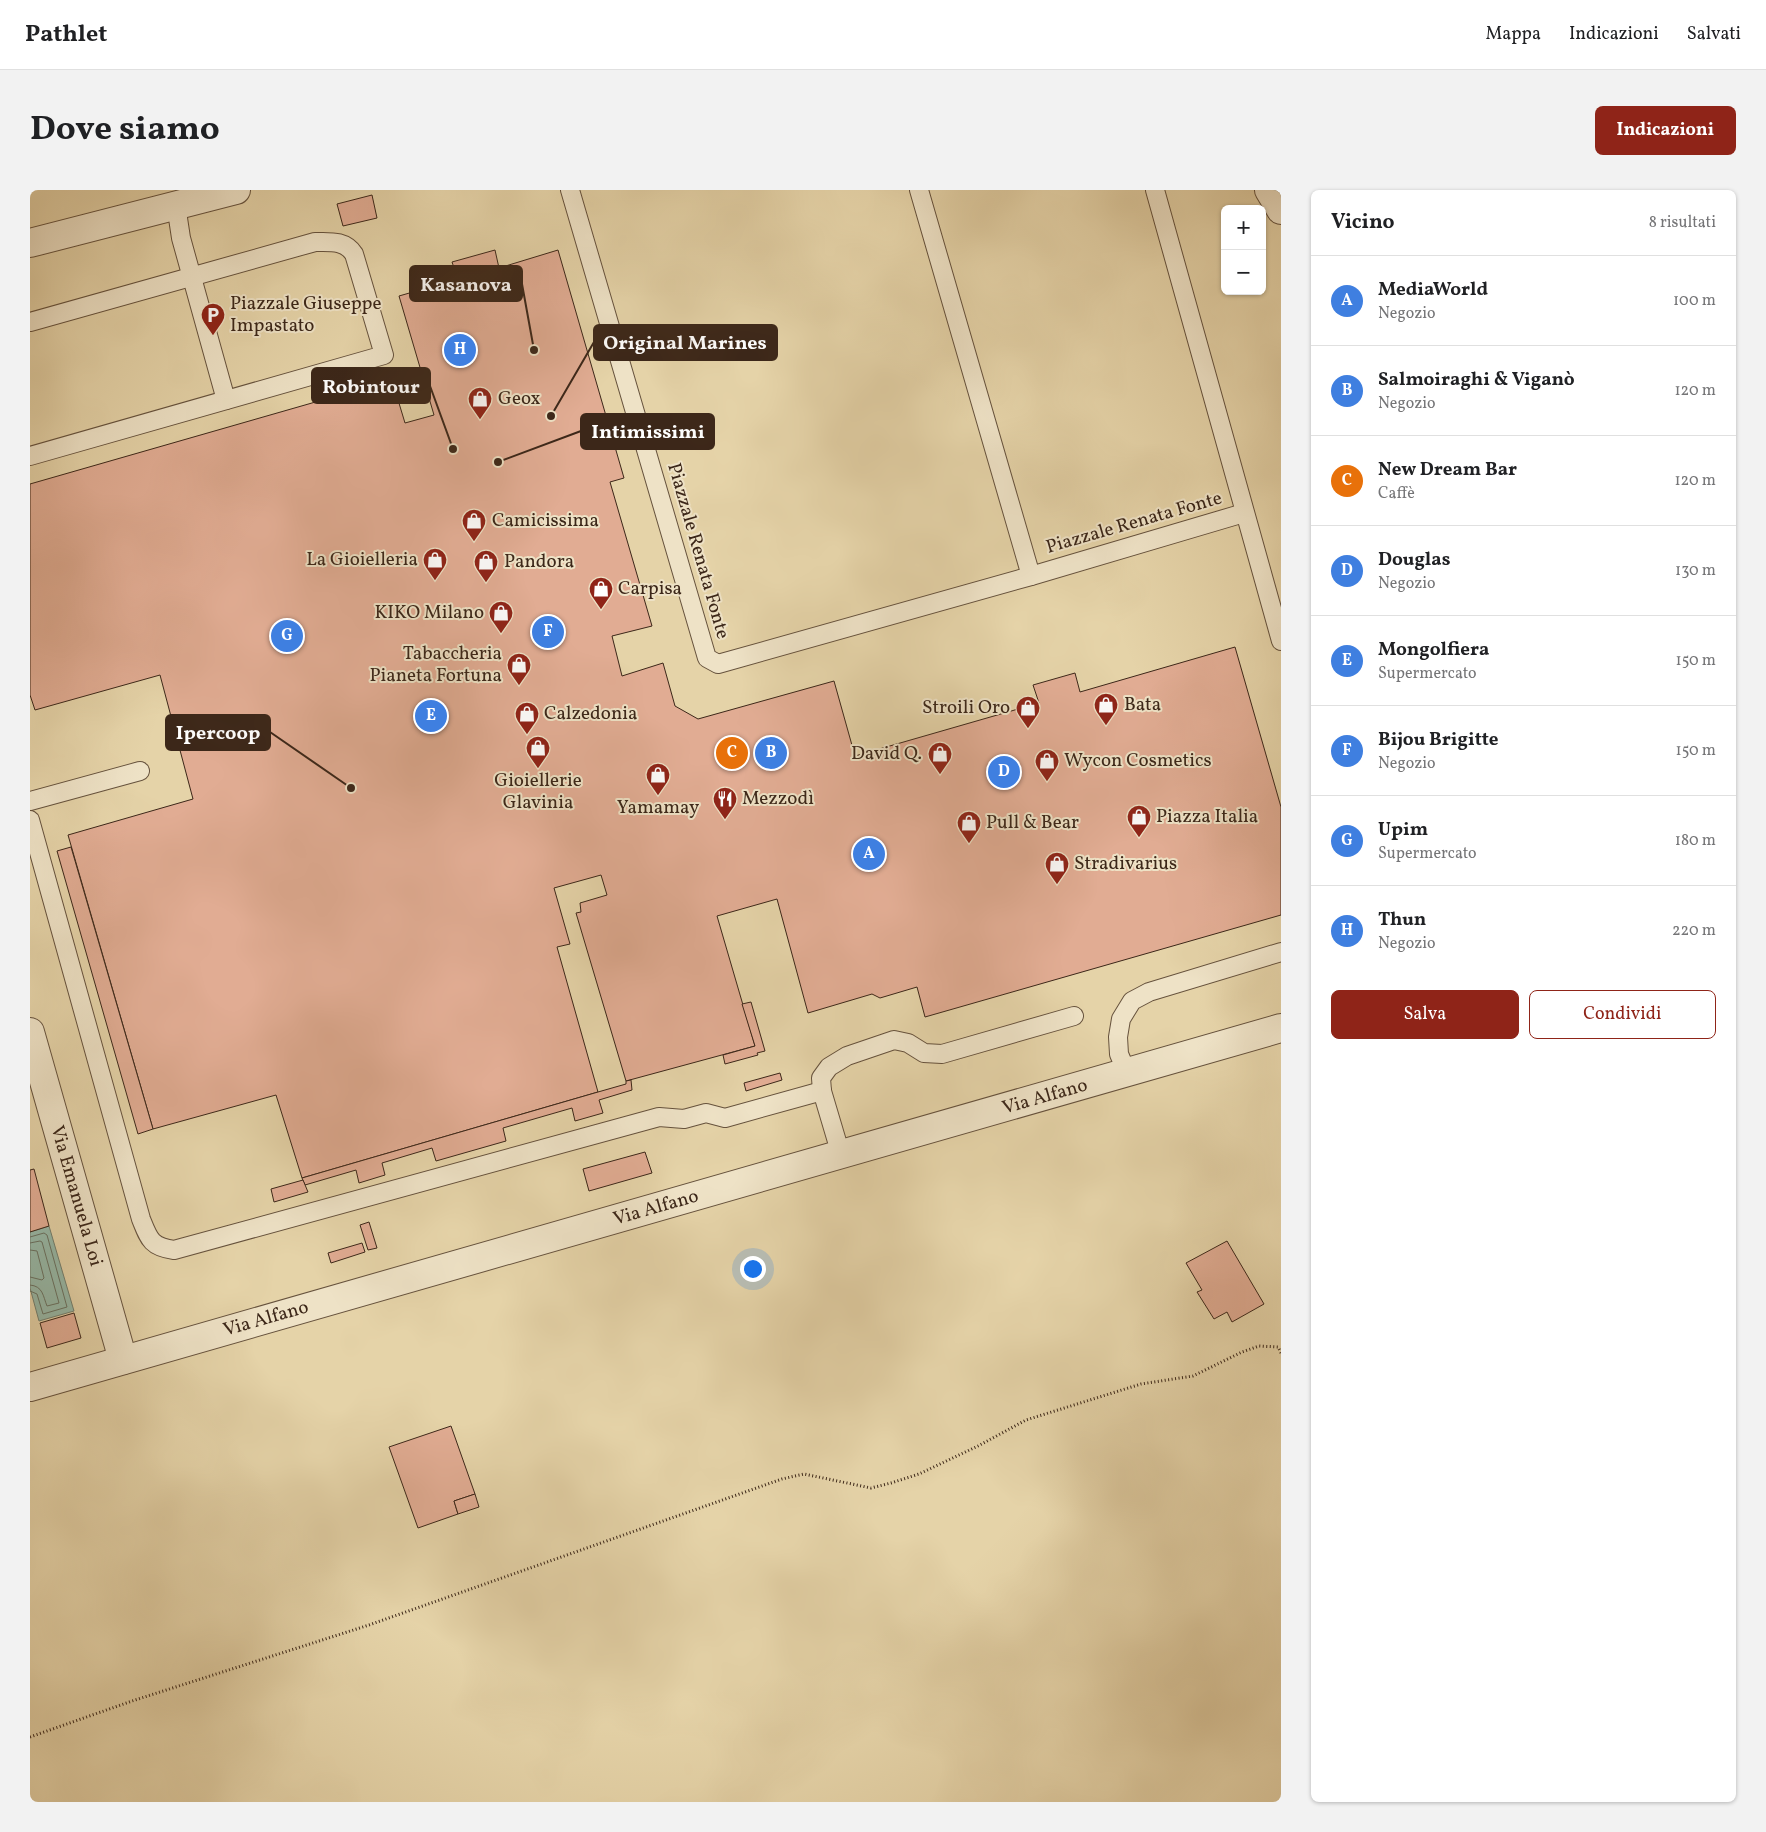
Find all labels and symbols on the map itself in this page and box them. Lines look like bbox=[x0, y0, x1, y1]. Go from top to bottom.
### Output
callout: Kasanova bbox=[410, 266, 522, 301]
text: Kasanova bbox=[420, 272, 512, 300]
place label: Piazzale Giuseppe Impastato bbox=[230, 291, 381, 339]
parking icon: Piazzale Giuseppe Impastato bbox=[200, 302, 226, 336]
callout: Original Marines bbox=[594, 325, 777, 360]
text: Original Marines bbox=[603, 330, 767, 358]
pin: H bbox=[444, 331, 476, 369]
callout: Robintour bbox=[312, 368, 430, 403]
text: Robintour bbox=[322, 374, 420, 402]
shop icon: Geox bbox=[467, 386, 493, 420]
place label: Geox bbox=[498, 386, 541, 412]
callout: Intimissimi bbox=[581, 414, 714, 449]
text: Intimissimi bbox=[591, 419, 705, 447]
street label: Piazzale Renata Fonte bbox=[660, 460, 736, 642]
street label: Piazzale Renata Fonte bbox=[1043, 485, 1225, 561]
shop icon: Camicissima bbox=[461, 508, 487, 542]
place label: Camicissima bbox=[492, 508, 599, 534]
place label: La Gioielleria bbox=[306, 547, 418, 573]
shop icon: La Gioielleria bbox=[422, 547, 448, 581]
shop icon: Pandora bbox=[473, 549, 499, 583]
place label: Pandora bbox=[504, 549, 574, 575]
shop icon: Carpisa bbox=[588, 576, 614, 610]
place label: Carpisa bbox=[618, 576, 682, 602]
place label: KIKO Milano bbox=[374, 600, 484, 626]
shop icon: KIKO Milano bbox=[488, 600, 514, 634]
pin: F bbox=[532, 613, 564, 651]
pin: G bbox=[271, 617, 303, 655]
place label: Tabaccheria Pianeta Fortuna bbox=[370, 641, 502, 689]
shop icon: Tabaccheria Pianeta Fortuna bbox=[506, 652, 532, 686]
shop icon: Bata bbox=[1093, 692, 1119, 726]
place label: Bata bbox=[1124, 692, 1161, 718]
place label: Stroili Oro bbox=[922, 695, 1010, 721]
shop icon: Stroili Oro bbox=[1015, 695, 1041, 729]
pin: E bbox=[415, 697, 447, 735]
shop icon: Calzedonia bbox=[514, 701, 540, 735]
place label: Calzedonia bbox=[544, 701, 637, 727]
callout: Ipercoop bbox=[166, 715, 270, 750]
text: Ipercoop bbox=[176, 720, 260, 748]
pin: C bbox=[716, 734, 748, 772]
pin: B bbox=[755, 734, 787, 772]
shop icon: Gioiellerie Glavinia bbox=[525, 735, 551, 769]
place label: David Q. bbox=[851, 741, 922, 767]
shop icon: David Q. bbox=[927, 741, 953, 775]
shop icon: Wycon Cosmetics bbox=[1034, 748, 1060, 782]
place label: Wycon Cosmetics bbox=[1064, 748, 1212, 774]
pin: D bbox=[988, 753, 1020, 791]
shop icon: Yamamay bbox=[645, 762, 671, 796]
place label: Gioiellerie Glavinia bbox=[494, 768, 582, 816]
restaurant icon: Mezzodì bbox=[712, 786, 738, 820]
place label: Mezzodì bbox=[742, 786, 814, 812]
place label: Yamamay bbox=[617, 795, 699, 821]
shop icon: Piazza Italia bbox=[1126, 804, 1152, 838]
place label: Piazza Italia bbox=[1156, 804, 1258, 830]
shop icon: Pull & Bear bbox=[956, 810, 982, 844]
place label: Pull & Bear bbox=[986, 810, 1079, 836]
pin: A bbox=[853, 835, 885, 873]
shop icon: Stradivarius bbox=[1044, 851, 1070, 885]
place label: Stradivarius bbox=[1074, 851, 1177, 877]
street label: Via Alfano bbox=[999, 1072, 1091, 1122]
street label: Via Emanuela Loi bbox=[43, 1123, 109, 1270]
street label: Via Alfano bbox=[610, 1183, 702, 1233]
your location bbox=[740, 1256, 766, 1282]
street label: Via Alfano bbox=[220, 1294, 312, 1344]

